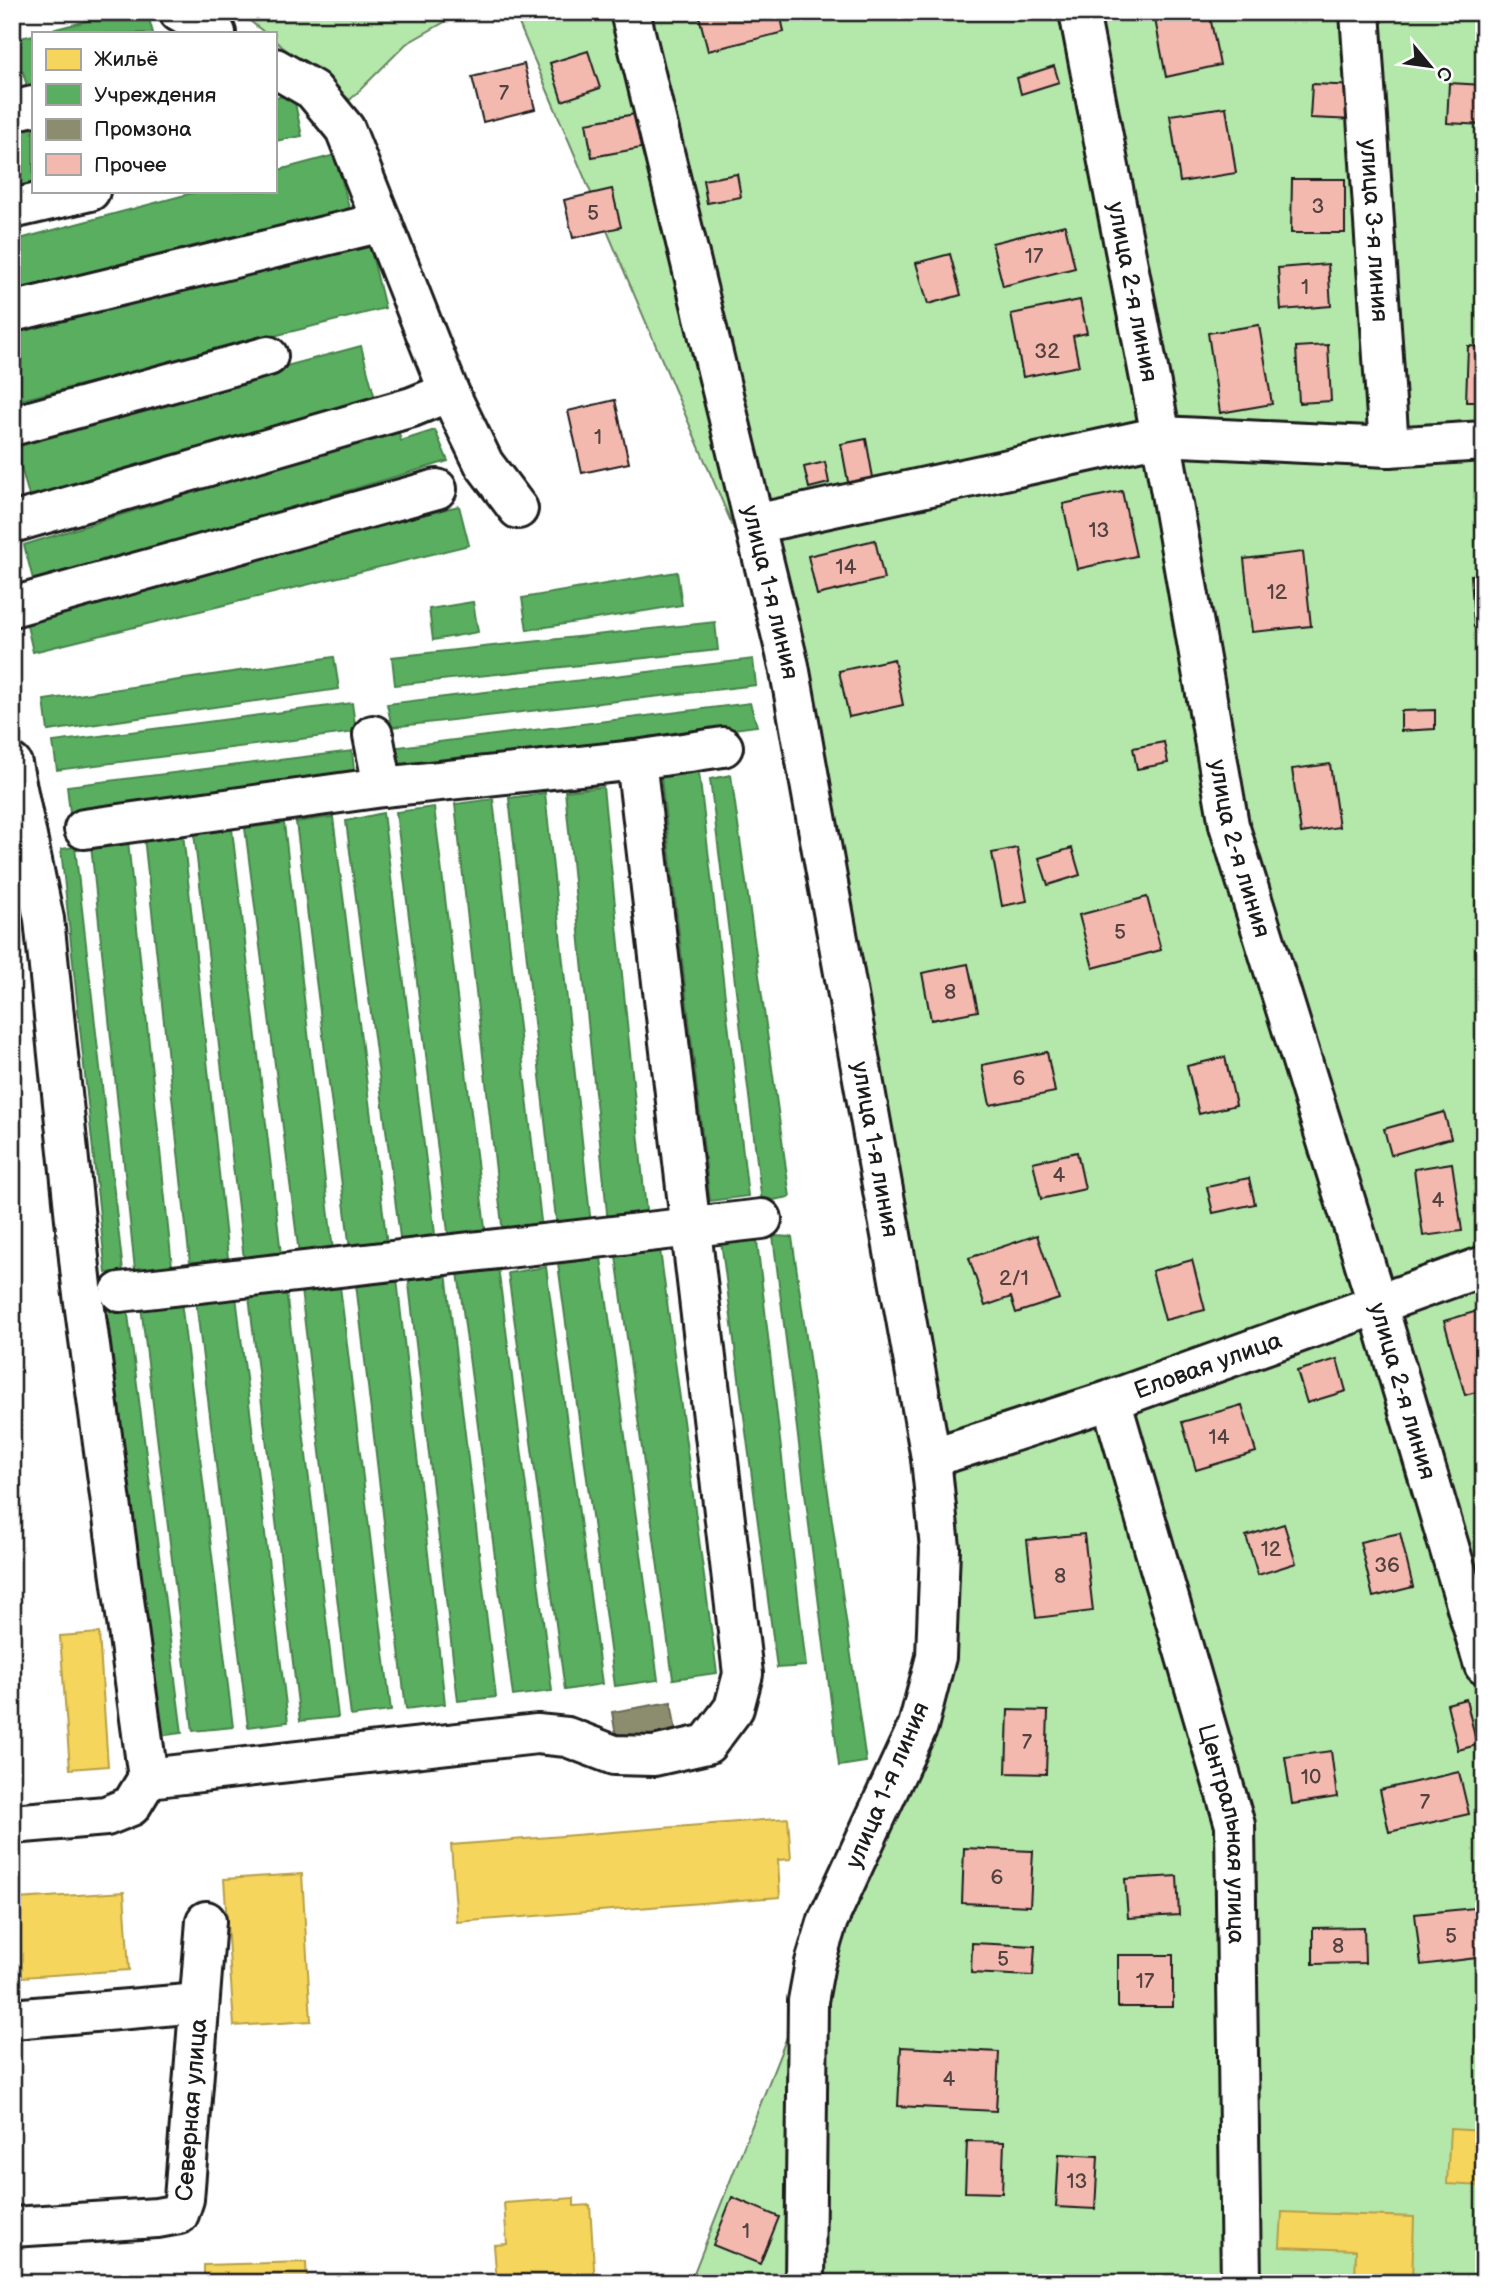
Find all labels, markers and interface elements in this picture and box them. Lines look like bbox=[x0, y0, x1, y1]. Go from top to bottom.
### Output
legend bbox=[32, 32, 276, 192]
north arrow bbox=[1394, 32, 1464, 102]
text: Жильё bbox=[94, 47, 158, 72]
text: С bbox=[1430, 62, 1457, 85]
house number: 7 bbox=[499, 81, 510, 106]
text: Учреждения bbox=[94, 83, 216, 108]
text: Промзона bbox=[94, 117, 192, 142]
street label: улица 3-я линия bbox=[1353, 138, 1395, 323]
text: Прочее bbox=[94, 153, 167, 178]
house number: 3 bbox=[1312, 194, 1324, 219]
street label: улица 2-я линия bbox=[1101, 199, 1164, 385]
house number: 5 bbox=[587, 201, 599, 226]
house number: 17 bbox=[1025, 244, 1044, 269]
house number: 1 bbox=[1301, 275, 1309, 300]
house number: 32 bbox=[1034, 339, 1060, 364]
house number: 1 bbox=[594, 425, 602, 450]
street label: улица 1-я линия bbox=[735, 502, 805, 682]
house number: 13 bbox=[1088, 518, 1110, 543]
house number: 14 bbox=[836, 555, 857, 580]
house number: 12 bbox=[1267, 580, 1288, 605]
street label: улица 2-я линия bbox=[1203, 757, 1277, 941]
house number: 5 bbox=[1114, 920, 1126, 945]
house number: 8 bbox=[944, 980, 956, 1005]
street label: улица 1-я линия bbox=[845, 1059, 905, 1240]
house number: 6 bbox=[1013, 1066, 1026, 1091]
house number: 4 bbox=[1053, 1163, 1066, 1188]
house number: 4 bbox=[1432, 1188, 1445, 1213]
house number: 2/1 bbox=[999, 1266, 1029, 1291]
street label: улица 2-я линия bbox=[1363, 1299, 1442, 1483]
street label: Еловая улица bbox=[1130, 1326, 1286, 1406]
house number: 14 bbox=[1209, 1425, 1230, 1450]
house number: 12 bbox=[1261, 1537, 1282, 1562]
house number: 36 bbox=[1374, 1553, 1400, 1578]
house number: 8 bbox=[1054, 1564, 1066, 1589]
street label: улица 1-я линия bbox=[839, 1698, 936, 1873]
street label: Центральная улица bbox=[1191, 1721, 1251, 1944]
house number: 7 bbox=[1022, 1730, 1033, 1755]
house number: 10 bbox=[1301, 1765, 1321, 1790]
house number: 7 bbox=[1420, 1790, 1431, 1815]
house number: 6 bbox=[991, 1865, 1004, 1890]
house number: 5 bbox=[1445, 1924, 1457, 1949]
house number: 8 bbox=[1332, 1934, 1344, 1959]
house number: 5 bbox=[997, 1947, 1009, 1972]
house number: 17 bbox=[1136, 1969, 1155, 1994]
street label: Северная улица bbox=[170, 2017, 213, 2202]
house number: 4 bbox=[943, 2067, 956, 2092]
house number: 13 bbox=[1066, 2169, 1088, 2194]
house number: 1 bbox=[742, 2219, 750, 2244]

